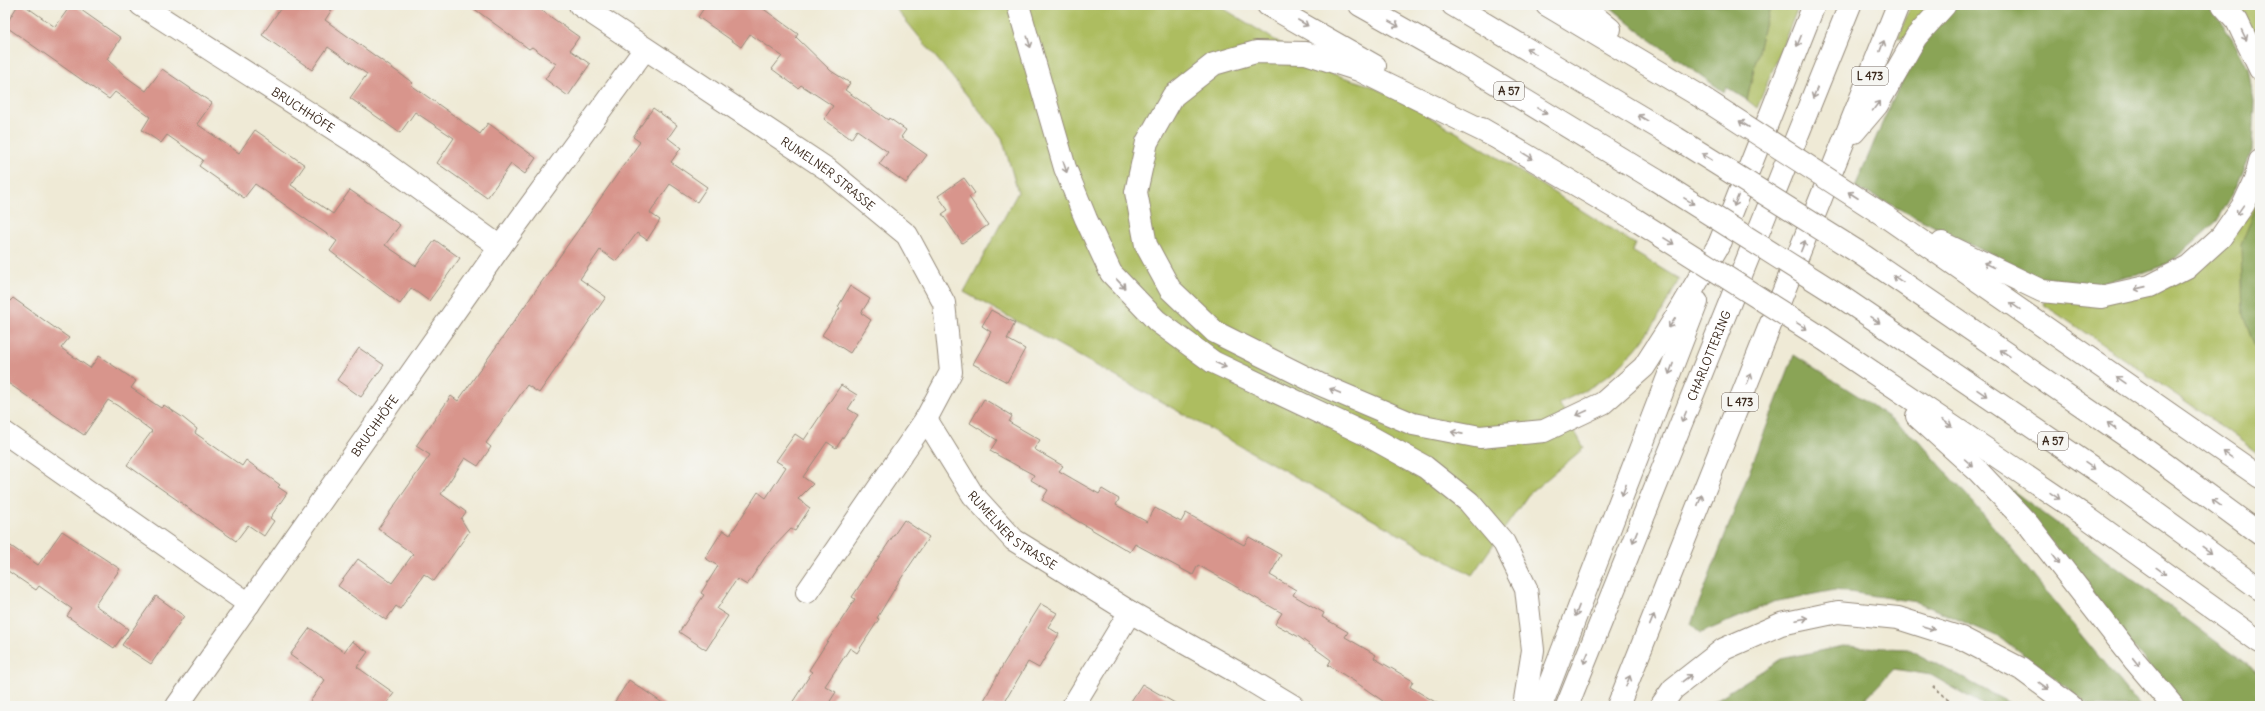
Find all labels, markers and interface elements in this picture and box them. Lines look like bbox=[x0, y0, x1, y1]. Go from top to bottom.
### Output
one-way arrow bbox=[1297, 20, 1309, 28]
one-way arrow bbox=[1388, 21, 1400, 29]
one-way arrow bbox=[2241, 29, 2248, 41]
one-way arrow bbox=[1795, 35, 1803, 47]
one-way arrow bbox=[1026, 36, 1033, 49]
one-way arrow bbox=[1878, 40, 1886, 52]
one-way arrow bbox=[1526, 47, 1537, 55]
road number: L 473 bbox=[1852, 67, 1888, 85]
road number: A 57 bbox=[1494, 82, 1524, 100]
street label: BRUCHHÖFE bbox=[269, 84, 338, 135]
one-way arrow bbox=[1811, 87, 1818, 99]
one-way arrow bbox=[1872, 101, 1880, 112]
one-way arrow bbox=[1536, 108, 1548, 116]
one-way arrow bbox=[1637, 114, 1649, 122]
one-way arrow bbox=[1738, 120, 1749, 129]
street label: RUMELNER STRASSE bbox=[778, 133, 878, 213]
one-way arrow bbox=[1521, 153, 1533, 161]
one-way arrow bbox=[1701, 153, 1713, 161]
one-way arrow bbox=[1062, 161, 1069, 174]
one-way arrow bbox=[1848, 191, 1859, 199]
one-way arrow bbox=[1732, 195, 1740, 207]
one-way arrow bbox=[1683, 197, 1695, 205]
one-way arrow bbox=[2236, 204, 2244, 215]
one-way arrow bbox=[1663, 237, 1674, 245]
one-way arrow bbox=[1799, 240, 1807, 252]
one-way arrow bbox=[1983, 261, 1995, 268]
one-way arrow bbox=[1893, 275, 1904, 283]
one-way arrow bbox=[1116, 279, 1126, 289]
one-way arrow bbox=[2134, 285, 2147, 292]
one-way arrow bbox=[2009, 302, 2020, 310]
street label: CHARLOTTERING bbox=[1684, 308, 1734, 403]
one-way arrow bbox=[1869, 316, 1880, 324]
one-way arrow bbox=[1668, 317, 1677, 328]
one-way arrow bbox=[1796, 322, 1808, 330]
one-way arrow bbox=[2000, 349, 2011, 357]
one-way arrow bbox=[1215, 362, 1227, 369]
one-way arrow bbox=[1667, 362, 1675, 374]
one-way arrow bbox=[1745, 374, 1753, 386]
one-way arrow bbox=[2116, 376, 2127, 384]
one-way arrow bbox=[1329, 387, 1341, 394]
one-way arrow bbox=[1977, 389, 1988, 397]
street label: BRUCHHÖFE bbox=[348, 392, 401, 459]
road number: L 473 bbox=[1722, 393, 1758, 411]
one-way arrow bbox=[1577, 410, 1589, 417]
one-way arrow bbox=[1680, 410, 1687, 422]
one-way arrow bbox=[1941, 419, 1952, 427]
one-way arrow bbox=[2107, 422, 2118, 430]
one-way arrow bbox=[1451, 429, 1464, 437]
road number: A 57 bbox=[2038, 432, 2068, 450]
one-way arrow bbox=[2223, 451, 2234, 459]
one-way arrow bbox=[1964, 458, 1975, 467]
one-way arrow bbox=[2084, 462, 2095, 470]
one-way arrow bbox=[1620, 483, 1628, 495]
street label: RUMELNER STRASSE bbox=[965, 487, 1060, 572]
one-way arrow bbox=[2049, 492, 2060, 500]
one-way arrow bbox=[1697, 494, 1705, 506]
one-way arrow bbox=[2212, 499, 2223, 507]
one-way arrow bbox=[1631, 531, 1639, 543]
one-way arrow bbox=[2201, 546, 2212, 554]
one-way arrow bbox=[2052, 554, 2060, 565]
one-way arrow bbox=[2155, 567, 2166, 575]
one-way arrow bbox=[1573, 605, 1581, 617]
one-way arrow bbox=[1648, 615, 1656, 627]
one-way arrow bbox=[1795, 615, 1808, 623]
one-way arrow bbox=[1922, 625, 1935, 632]
one-way arrow bbox=[1582, 651, 1590, 663]
one-way arrow bbox=[2131, 656, 2140, 667]
one-way arrow bbox=[1682, 673, 1693, 682]
one-way arrow bbox=[1624, 676, 1632, 688]
one-way arrow bbox=[2039, 682, 2050, 690]

